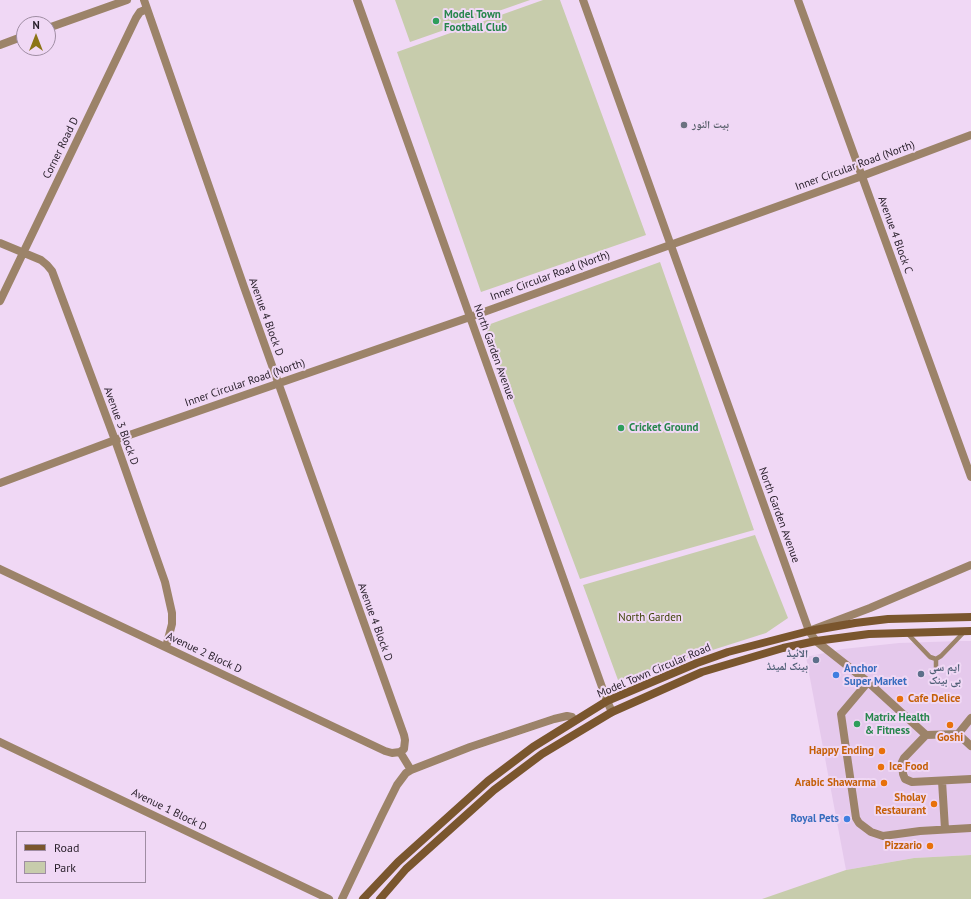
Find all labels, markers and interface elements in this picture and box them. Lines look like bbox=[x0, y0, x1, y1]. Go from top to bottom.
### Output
place label: Model Town Football Club bbox=[444, 8, 507, 34]
north arrow bbox=[16, 16, 56, 56]
marker: Model Town Football Club bbox=[431, 16, 441, 26]
text: N bbox=[32, 18, 40, 32]
street label: Corner Road D bbox=[40, 115, 82, 181]
place label: بیت النور bbox=[692, 118, 729, 132]
marker: بیت النور bbox=[679, 120, 689, 130]
street label: Inner Circular Road (North) bbox=[793, 138, 917, 194]
street label: Avenue 4 Block C bbox=[875, 195, 915, 275]
street label: Inner Circular Road (North) bbox=[488, 248, 612, 304]
street label: Avenue 4 Block D bbox=[246, 276, 286, 358]
street label: North Garden Avenue bbox=[471, 302, 517, 402]
street label: Inner Circular Road (North) bbox=[183, 356, 307, 410]
street label: Avenue 3 Block D bbox=[101, 385, 141, 467]
place label: Cricket Ground bbox=[629, 421, 698, 435]
marker: Cricket Ground bbox=[616, 423, 626, 433]
street label: North Garden Avenue bbox=[756, 465, 802, 565]
street label: Avenue 4 Block D bbox=[355, 581, 395, 663]
park label: North Garden bbox=[618, 611, 682, 625]
street label: Avenue 2 Block D bbox=[164, 630, 244, 676]
street label: Model Town Circular Road bbox=[595, 641, 713, 701]
place label: الائیڈ بینک لمیٹڈ bbox=[766, 647, 808, 673]
marker: الائیڈ بینک لمیٹڈ bbox=[811, 655, 821, 665]
place label: ایم سی بی بینک bbox=[929, 661, 961, 687]
place label: Anchor Super Market bbox=[844, 662, 907, 688]
marker: ایم سی بی بینک bbox=[916, 669, 926, 679]
marker: Anchor Super Market bbox=[831, 670, 841, 680]
place label: Cafe Delice bbox=[908, 692, 960, 706]
marker: Cafe Delice bbox=[895, 694, 905, 704]
place label: Matrix Health & Fitness bbox=[865, 711, 930, 737]
marker: Matrix Health & Fitness bbox=[852, 719, 862, 729]
marker: Goshi bbox=[945, 720, 955, 730]
place label: Goshi bbox=[937, 731, 963, 745]
place label: Happy Ending bbox=[809, 744, 874, 758]
marker: Happy Ending bbox=[877, 746, 887, 756]
place label: Ice Food bbox=[889, 760, 928, 774]
marker: Ice Food bbox=[876, 762, 886, 772]
place label: Arabic Shawarma bbox=[795, 776, 876, 790]
marker: Arabic Shawarma bbox=[879, 778, 889, 788]
street label: Avenue 1 Block D bbox=[129, 786, 209, 834]
place label: Sholay Restaurant bbox=[875, 791, 926, 817]
marker: Sholay Restaurant bbox=[929, 799, 939, 809]
place label: Royal Pets bbox=[790, 812, 839, 826]
marker: Royal Pets bbox=[842, 814, 852, 824]
legend bbox=[16, 831, 146, 883]
place label: Pizzario bbox=[884, 839, 922, 853]
text: Road bbox=[54, 840, 79, 855]
marker: Pizzario bbox=[925, 841, 935, 851]
text: Park bbox=[54, 860, 76, 875]

